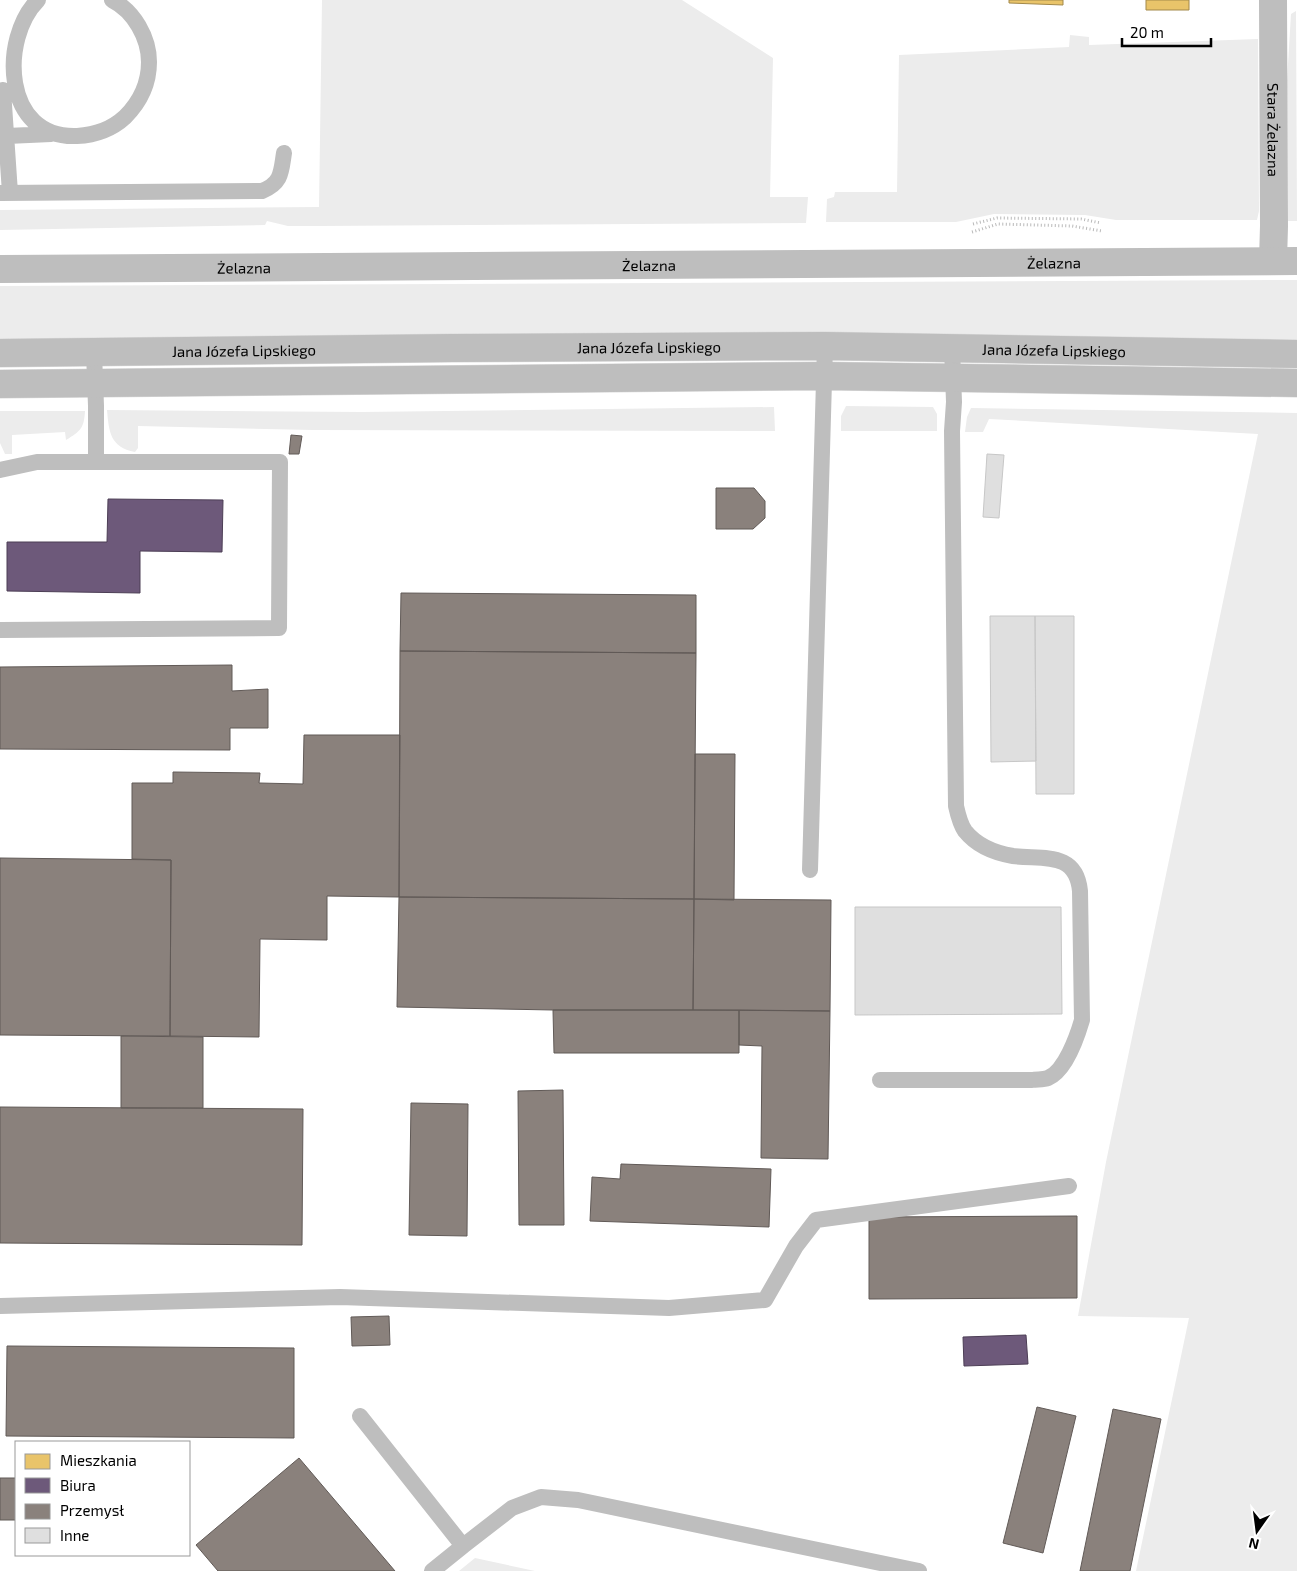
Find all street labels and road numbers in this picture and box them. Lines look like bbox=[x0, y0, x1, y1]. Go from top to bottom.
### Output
street label: Stara Żelazna bbox=[1264, 83, 1283, 177]
street label: Żelazna bbox=[1027, 253, 1081, 272]
street label: Żelazna bbox=[622, 256, 676, 274]
street label: Żelazna bbox=[217, 258, 271, 277]
street label: Jana Józefa Lipskiego bbox=[577, 338, 721, 356]
street label: Jana Józefa Lipskiego bbox=[982, 340, 1126, 360]
street label: Jana Józefa Lipskiego bbox=[172, 341, 316, 360]

